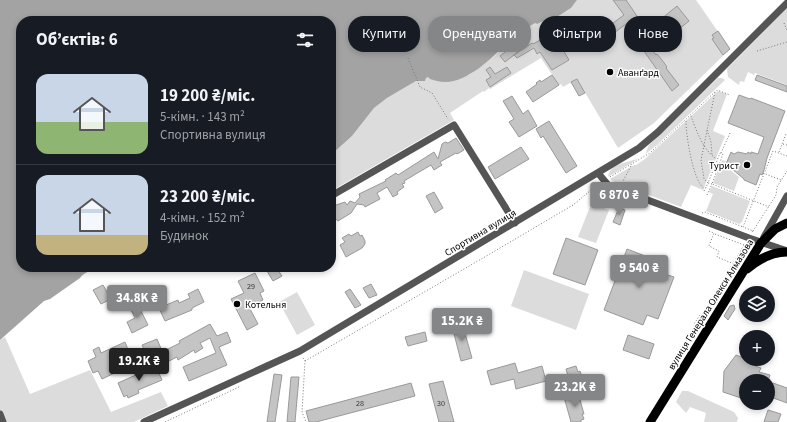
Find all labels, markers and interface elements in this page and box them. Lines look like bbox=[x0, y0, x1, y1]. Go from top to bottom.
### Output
chip: Купити bbox=[348, 16, 420, 52]
chip: Орендувати bbox=[428, 16, 531, 52]
chip: Фільтри bbox=[539, 16, 616, 52]
chip: Нове bbox=[624, 16, 682, 52]
text: Об’єктів: 6 bbox=[36, 28, 118, 52]
icon: filters bbox=[294, 29, 316, 51]
place label: Аванґард bbox=[618, 66, 660, 80]
marker: Аванґард bbox=[605, 67, 615, 77]
text: 19 200 ₴/міс. bbox=[160, 84, 255, 108]
icon: home bbox=[68, 90, 116, 138]
text: 5-кімн. · 143 m² bbox=[160, 108, 245, 126]
text: Спортивна вулиця bbox=[160, 126, 266, 144]
place label: Турист bbox=[709, 159, 739, 173]
marker: Турист bbox=[742, 160, 752, 170]
pin: 6 870 ₴ bbox=[582, 182, 656, 216]
text: 23 200 ₴/міс. bbox=[160, 185, 255, 209]
text: 6 870 ₴ bbox=[599, 186, 639, 204]
icon: home bbox=[68, 191, 116, 239]
street label: Спортивна вулиця bbox=[442, 206, 519, 260]
text: 4-кімн. · 152 m² bbox=[160, 209, 245, 227]
text: Будинок bbox=[160, 227, 208, 245]
street label: вулиця Генерала Олекси Алмазова bbox=[665, 236, 757, 373]
pin: 9 540 ₴ bbox=[602, 255, 676, 289]
text: 9 540 ₴ bbox=[619, 259, 659, 277]
house number: 29 bbox=[247, 281, 255, 292]
pin: 34.8K ₴ bbox=[100, 285, 174, 319]
map controls bbox=[739, 286, 775, 410]
button: layers bbox=[739, 286, 775, 322]
text: 34.8K ₴ bbox=[116, 289, 158, 307]
place label: Котельня bbox=[245, 298, 286, 312]
marker: Котельня bbox=[232, 299, 242, 309]
pin: 15.2K ₴ bbox=[425, 308, 499, 342]
text: 15.2K ₴ bbox=[441, 312, 483, 330]
button: + bbox=[739, 330, 775, 366]
pin: 19.2K ₴ bbox=[102, 348, 176, 382]
text: 19.2K ₴ bbox=[118, 352, 160, 370]
pin: 23.2K ₴ bbox=[538, 374, 612, 408]
button: − bbox=[739, 374, 775, 410]
text: 23.2K ₴ bbox=[554, 378, 596, 396]
house number: 28 bbox=[356, 398, 364, 409]
house number: 30 bbox=[437, 398, 445, 409]

